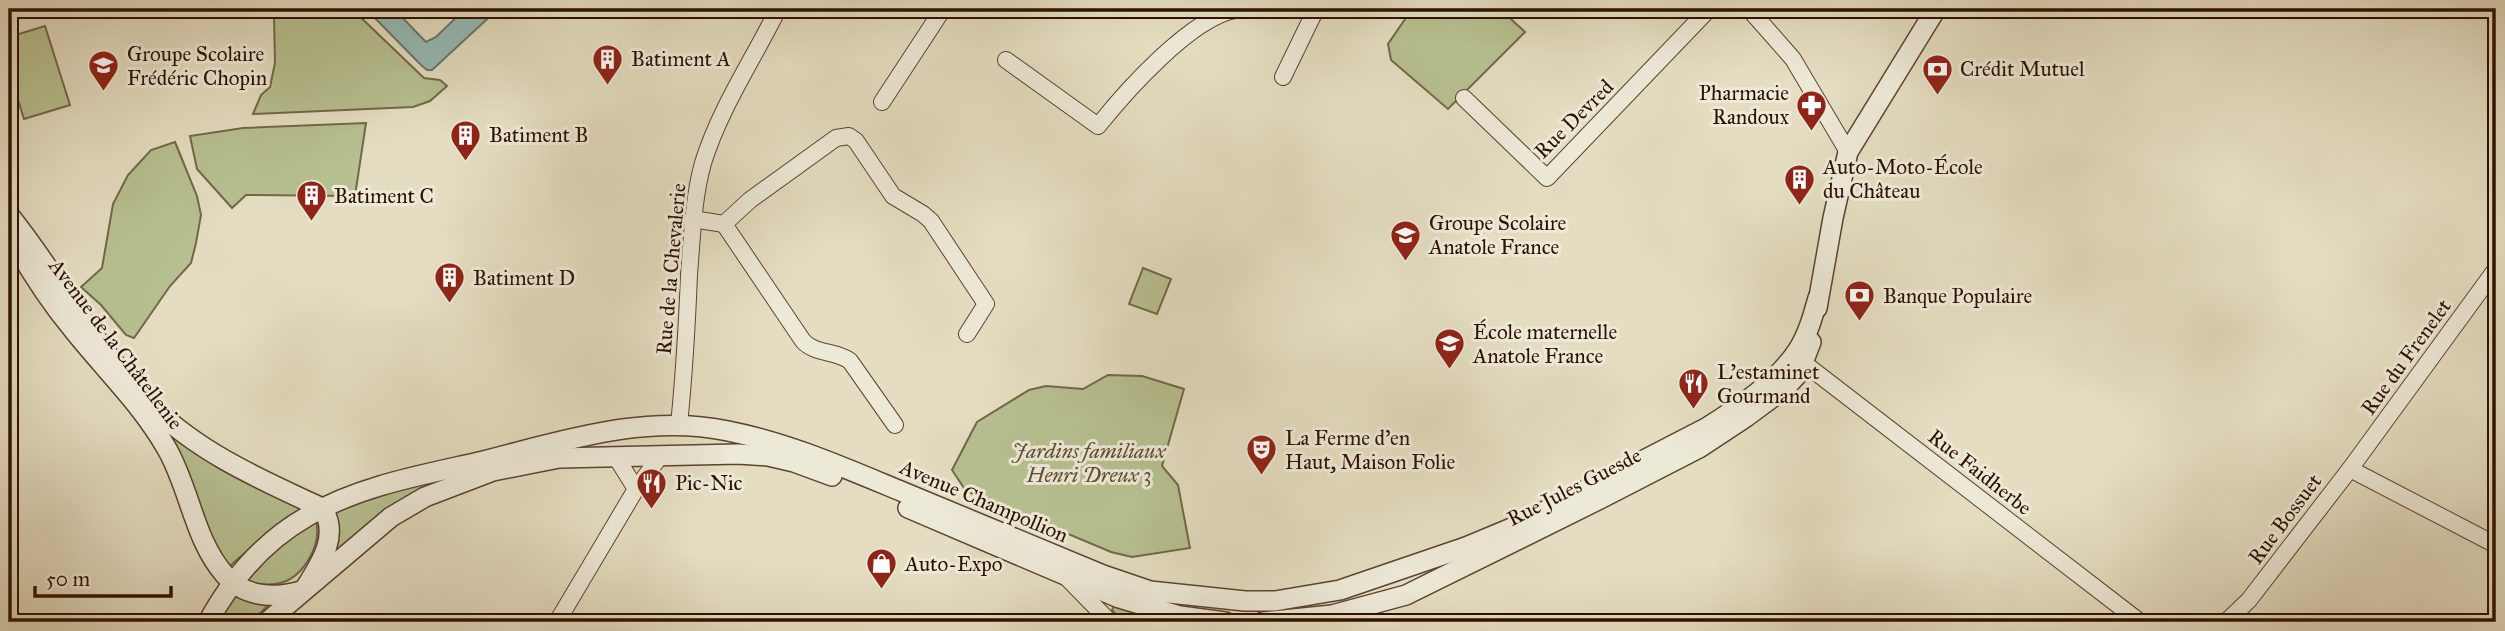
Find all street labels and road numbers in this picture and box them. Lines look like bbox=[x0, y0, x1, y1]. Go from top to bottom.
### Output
street label: Rue Devred bbox=[1529, 74, 1619, 164]
street label: Rue de la Chevalerie bbox=[651, 182, 691, 356]
street label: Avenue de la Châtellenie bbox=[43, 253, 189, 435]
street label: Rue du Frenelet bbox=[2355, 294, 2457, 420]
street label: Rue Faidherbe bbox=[1923, 423, 2037, 521]
street label: Rue Jules Guesde bbox=[1503, 442, 1646, 532]
street label: Avenue Champollion bbox=[895, 453, 1072, 548]
street label: Rue Bossuet bbox=[2243, 468, 2328, 569]

